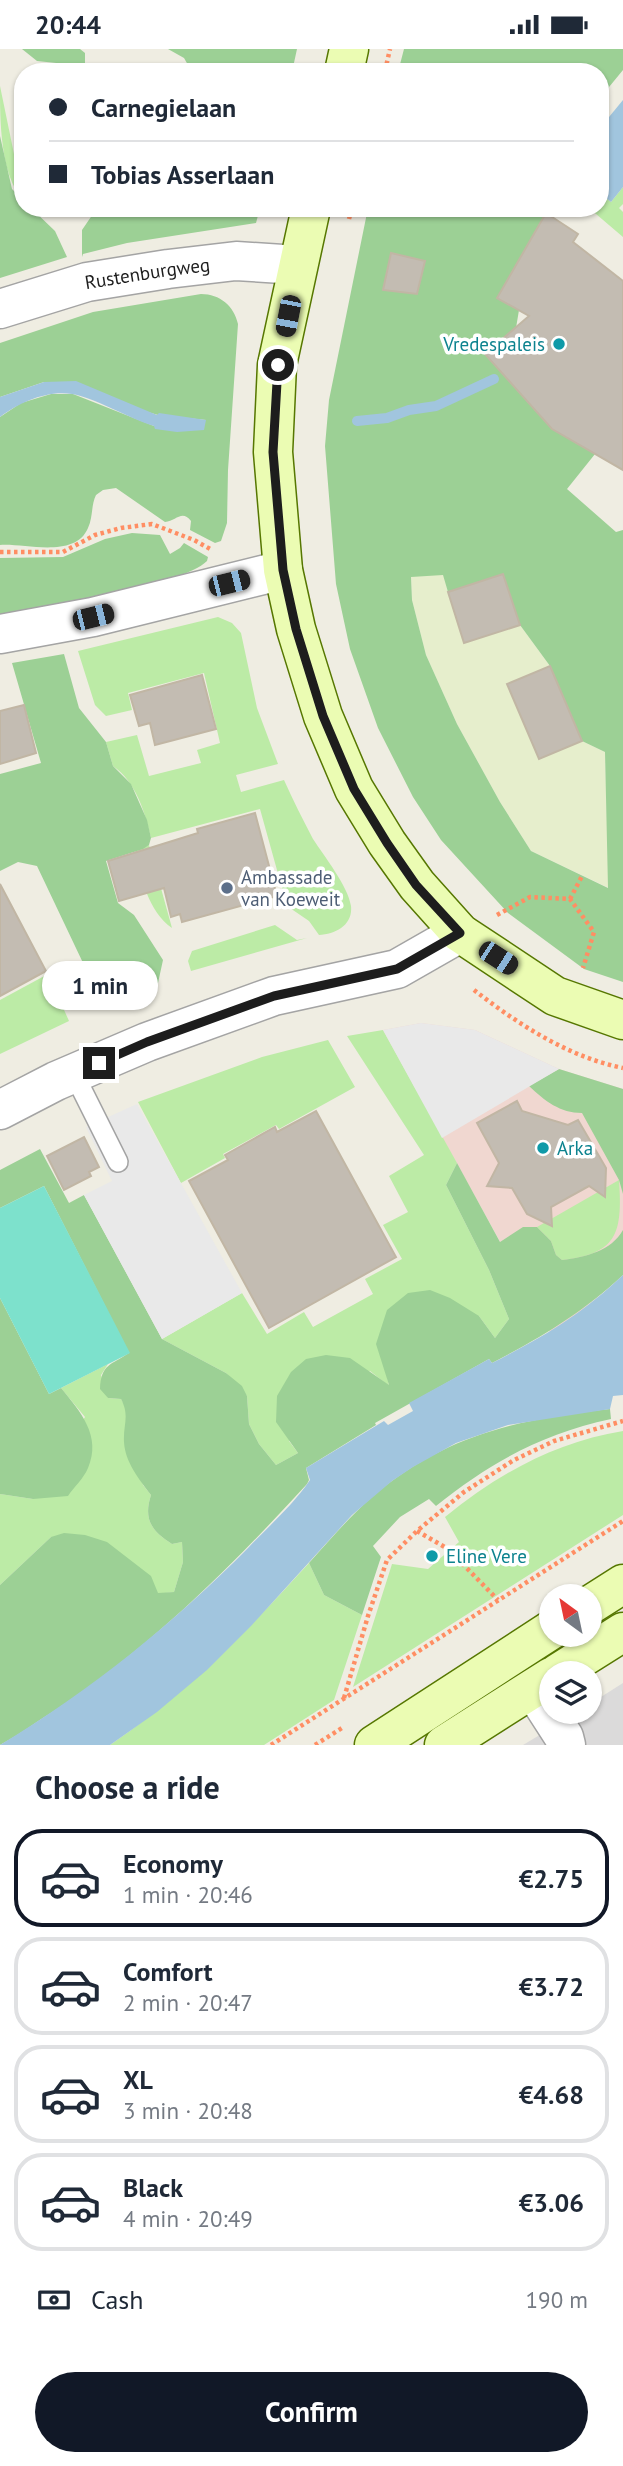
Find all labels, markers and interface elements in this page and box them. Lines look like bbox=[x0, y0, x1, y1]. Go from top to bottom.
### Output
text: 20:44 bbox=[35, 8, 101, 41]
text: Carnegielaan bbox=[91, 91, 236, 124]
text: Tobias Asserlaan bbox=[91, 158, 274, 191]
street label: Rustenburgweg bbox=[83, 252, 211, 294]
car bbox=[274, 293, 303, 339]
place label: Vredespaleis bbox=[442, 332, 545, 356]
marker: Vredespaleis bbox=[551, 336, 567, 352]
route start bbox=[262, 349, 294, 381]
car bbox=[207, 568, 252, 598]
car bbox=[71, 602, 116, 632]
place label: Ambassade van Koeweit bbox=[241, 865, 341, 911]
marker: Ambassade van Koeweit bbox=[219, 880, 235, 896]
car bbox=[475, 938, 522, 978]
callout: 1 min bbox=[41, 961, 157, 1011]
text: 1 min bbox=[72, 971, 128, 1000]
route end bbox=[83, 1047, 115, 1079]
place label: Arka bbox=[557, 1136, 593, 1160]
marker: Arka bbox=[535, 1140, 551, 1156]
place label: Eline Vere bbox=[446, 1544, 527, 1568]
marker: Eline Vere bbox=[424, 1548, 440, 1564]
north arrow bbox=[539, 1584, 602, 1647]
map controls bbox=[539, 1584, 602, 1724]
button: layers bbox=[539, 1661, 602, 1724]
text: Choose a ride bbox=[35, 1766, 220, 1808]
icon: car bbox=[39, 1847, 102, 1910]
text: Economy bbox=[123, 1847, 223, 1880]
text: €2.75 bbox=[519, 1862, 584, 1895]
text: 1 min · 20:46 bbox=[123, 1880, 253, 1909]
icon: car bbox=[39, 1955, 102, 2018]
text: Comfort bbox=[123, 1955, 213, 1988]
text: €3.72 bbox=[519, 1970, 584, 2003]
text: 2 min · 20:47 bbox=[123, 1988, 253, 2017]
icon: car bbox=[39, 2063, 102, 2126]
text: XL bbox=[123, 2063, 153, 2096]
text: €4.68 bbox=[519, 2078, 584, 2111]
text: 3 min · 20:48 bbox=[123, 2096, 253, 2125]
icon: car bbox=[39, 2171, 102, 2234]
text: Black bbox=[123, 2171, 183, 2204]
text: €3.06 bbox=[519, 2186, 584, 2219]
text: 4 min · 20:49 bbox=[123, 2204, 253, 2233]
icon: cash bbox=[35, 2281, 73, 2319]
text: Cash bbox=[91, 2283, 143, 2316]
text: 190 m bbox=[526, 2285, 588, 2314]
button: Confirm bbox=[35, 2372, 588, 2452]

